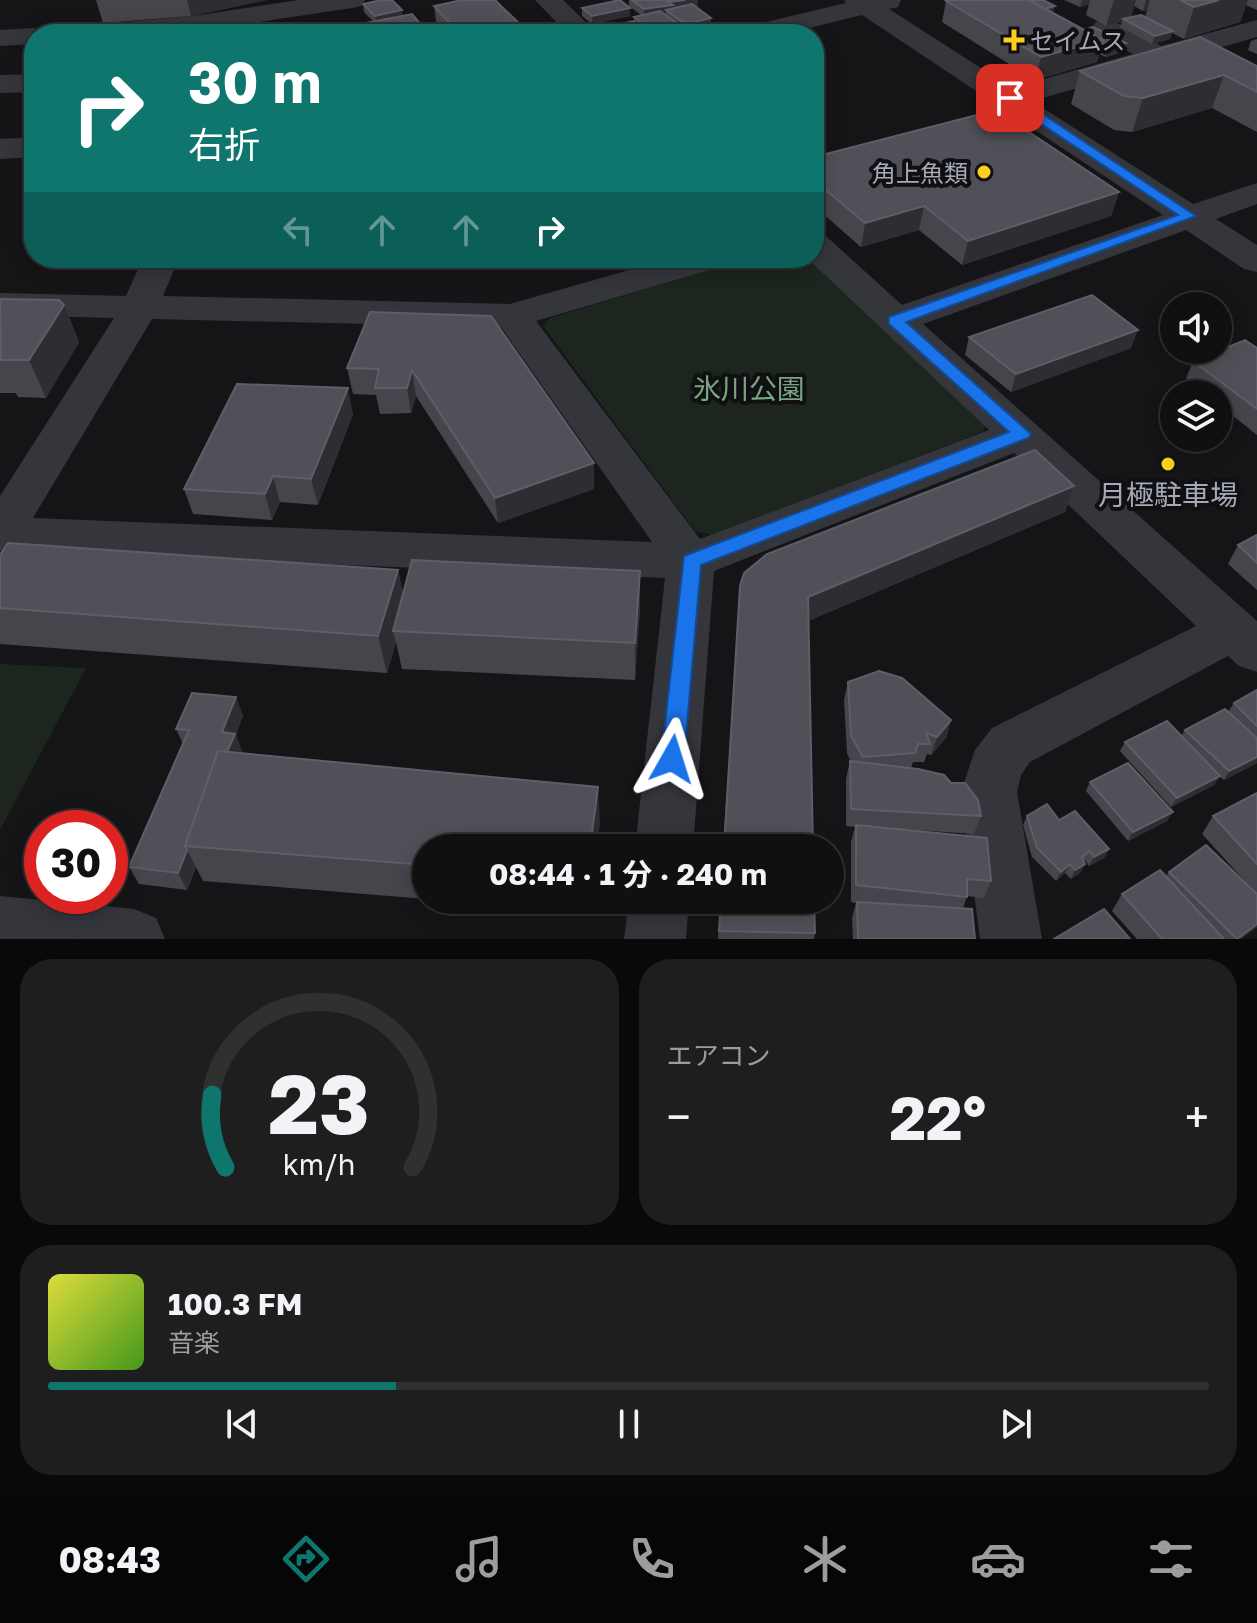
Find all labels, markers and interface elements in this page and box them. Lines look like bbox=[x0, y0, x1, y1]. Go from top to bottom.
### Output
place label: セイムス bbox=[1030, 26, 1126, 55]
marker: セイムス bbox=[1005, 31, 1023, 49]
text: 30 m bbox=[188, 48, 322, 115]
icon: right bbox=[56, 56, 160, 160]
pin bbox=[976, 64, 1044, 132]
icon: arrive bbox=[988, 76, 1032, 120]
text: 右折 bbox=[188, 123, 260, 166]
place label: 角上魚類 bbox=[872, 158, 968, 187]
marker: 角上魚類 bbox=[975, 163, 993, 181]
icon: left bbox=[276, 208, 320, 252]
icon: ahead bbox=[360, 208, 404, 252]
icon: ahead bbox=[444, 208, 488, 252]
icon: right bbox=[528, 208, 572, 252]
map controls bbox=[1160, 292, 1232, 452]
button: sound bbox=[1160, 292, 1232, 364]
park label: 氷川公園 bbox=[693, 372, 805, 405]
button: layers bbox=[1160, 380, 1232, 452]
marker: 月極駐車場 bbox=[1159, 455, 1177, 473]
place label: 月極駐車場 bbox=[1098, 478, 1238, 511]
position arrow bbox=[630, 717, 714, 801]
speed limit sign: 30 bbox=[24, 810, 128, 914]
text: 08:44 · 1 分 · 240 m bbox=[489, 856, 767, 892]
text: エアコン bbox=[667, 1040, 771, 1071]
text: 23 bbox=[269, 1052, 370, 1152]
text: 22° bbox=[889, 1081, 986, 1153]
text: − bbox=[667, 1090, 691, 1143]
text: + bbox=[1185, 1090, 1209, 1143]
text: km/h bbox=[283, 1147, 356, 1181]
text: 100.3 FM bbox=[168, 1286, 302, 1322]
text: 音楽 bbox=[168, 1327, 220, 1358]
icon: previous bbox=[220, 1402, 264, 1446]
icon: pause bbox=[607, 1402, 651, 1446]
icon: next bbox=[994, 1402, 1038, 1446]
icon: directions bbox=[278, 1531, 334, 1587]
icon: music bbox=[451, 1531, 507, 1587]
icon: phone bbox=[624, 1531, 680, 1587]
icon: climate bbox=[797, 1531, 853, 1587]
icon: car bbox=[970, 1531, 1026, 1587]
icon: filters bbox=[1143, 1531, 1199, 1587]
text: 08:43 bbox=[58, 1538, 161, 1581]

